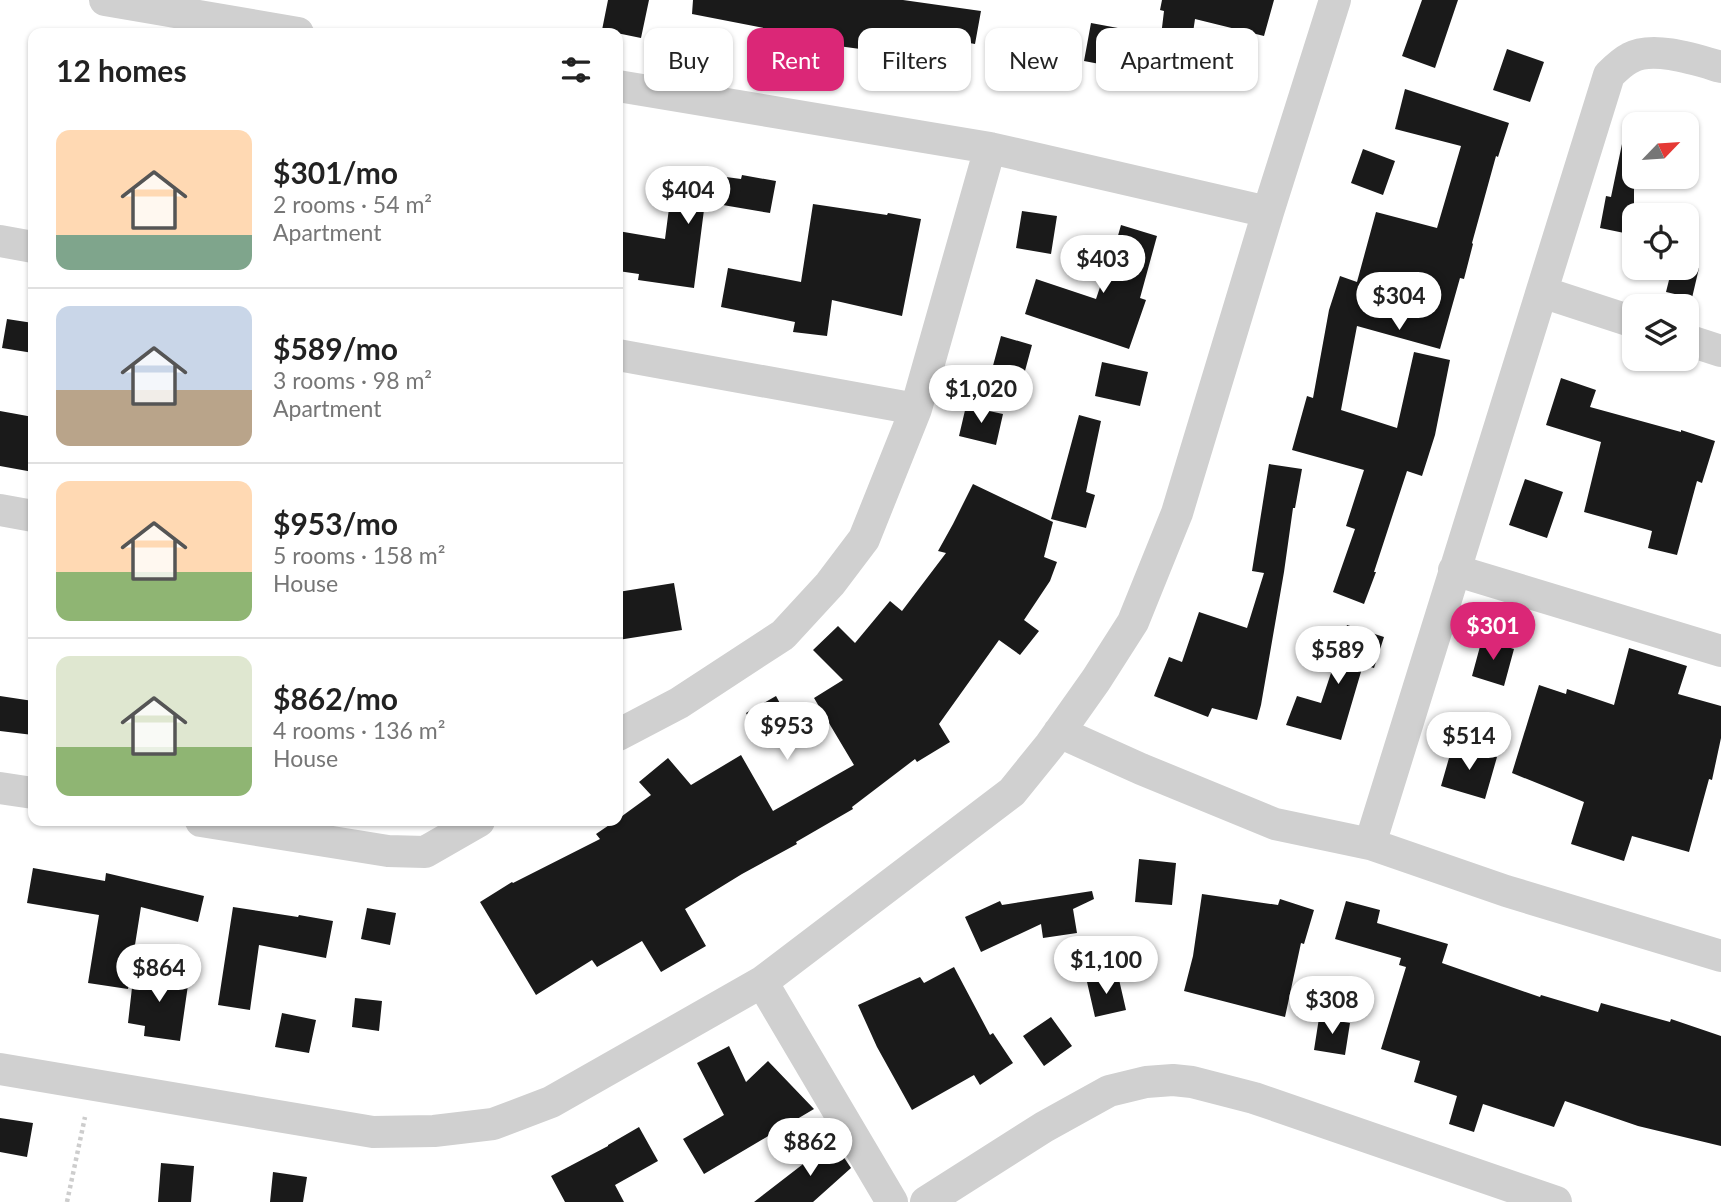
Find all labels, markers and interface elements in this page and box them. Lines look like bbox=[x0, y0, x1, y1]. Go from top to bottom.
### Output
chip: Buy bbox=[644, 28, 733, 91]
chip: Rent bbox=[747, 28, 844, 91]
chip: Filters bbox=[858, 28, 971, 91]
chip: New bbox=[985, 28, 1082, 91]
chip: Apartment bbox=[1096, 28, 1258, 91]
icon: filters bbox=[557, 51, 595, 89]
text: 12 homes bbox=[56, 52, 187, 88]
north arrow bbox=[1622, 112, 1699, 189]
map controls bbox=[1622, 112, 1699, 371]
text: $301/mo bbox=[273, 154, 398, 190]
icon: home bbox=[112, 158, 196, 242]
pin: $404 bbox=[647, 166, 729, 226]
text: $404 bbox=[661, 175, 715, 203]
text: 2 rooms · 54 m² bbox=[273, 190, 432, 218]
button: locate bbox=[1622, 203, 1699, 280]
text: Apartment bbox=[273, 218, 381, 246]
pin: $403 bbox=[1062, 236, 1144, 295]
text: $403 bbox=[1076, 244, 1130, 272]
pin: $304 bbox=[1358, 272, 1440, 332]
text: $304 bbox=[1372, 281, 1426, 309]
button: layers bbox=[1622, 294, 1699, 371]
text: $589/mo bbox=[273, 330, 398, 366]
icon: home bbox=[112, 334, 196, 418]
text: 3 rooms · 98 m² bbox=[273, 366, 432, 394]
pin: $1,020 bbox=[924, 366, 1038, 425]
text: $1,020 bbox=[945, 374, 1017, 402]
text: Apartment bbox=[273, 394, 381, 422]
text: $953/mo bbox=[273, 505, 398, 541]
icon: home bbox=[112, 509, 196, 593]
text: 5 rooms · 158 m² bbox=[273, 541, 445, 569]
text: House bbox=[273, 569, 338, 597]
pin: $301 bbox=[1452, 602, 1534, 662]
text: $301 bbox=[1466, 611, 1520, 639]
pin: $589 bbox=[1297, 626, 1379, 686]
text: $589 bbox=[1311, 635, 1365, 663]
text: $862/mo bbox=[273, 680, 398, 716]
icon: home bbox=[112, 684, 196, 768]
pin: $953 bbox=[746, 702, 828, 762]
text: $953 bbox=[760, 711, 814, 739]
pin: $514 bbox=[1428, 712, 1510, 772]
text: 4 rooms · 136 m² bbox=[273, 716, 445, 744]
text: $514 bbox=[1442, 721, 1496, 749]
text: House bbox=[273, 744, 338, 772]
pin: $1,100 bbox=[1049, 936, 1163, 996]
pin: $864 bbox=[118, 944, 200, 1004]
text: $1,100 bbox=[1070, 945, 1142, 973]
text: $864 bbox=[132, 953, 186, 981]
pin: $308 bbox=[1291, 976, 1373, 1036]
text: $308 bbox=[1305, 985, 1359, 1013]
pin: $862 bbox=[769, 1118, 851, 1178]
text: $862 bbox=[783, 1127, 837, 1155]

